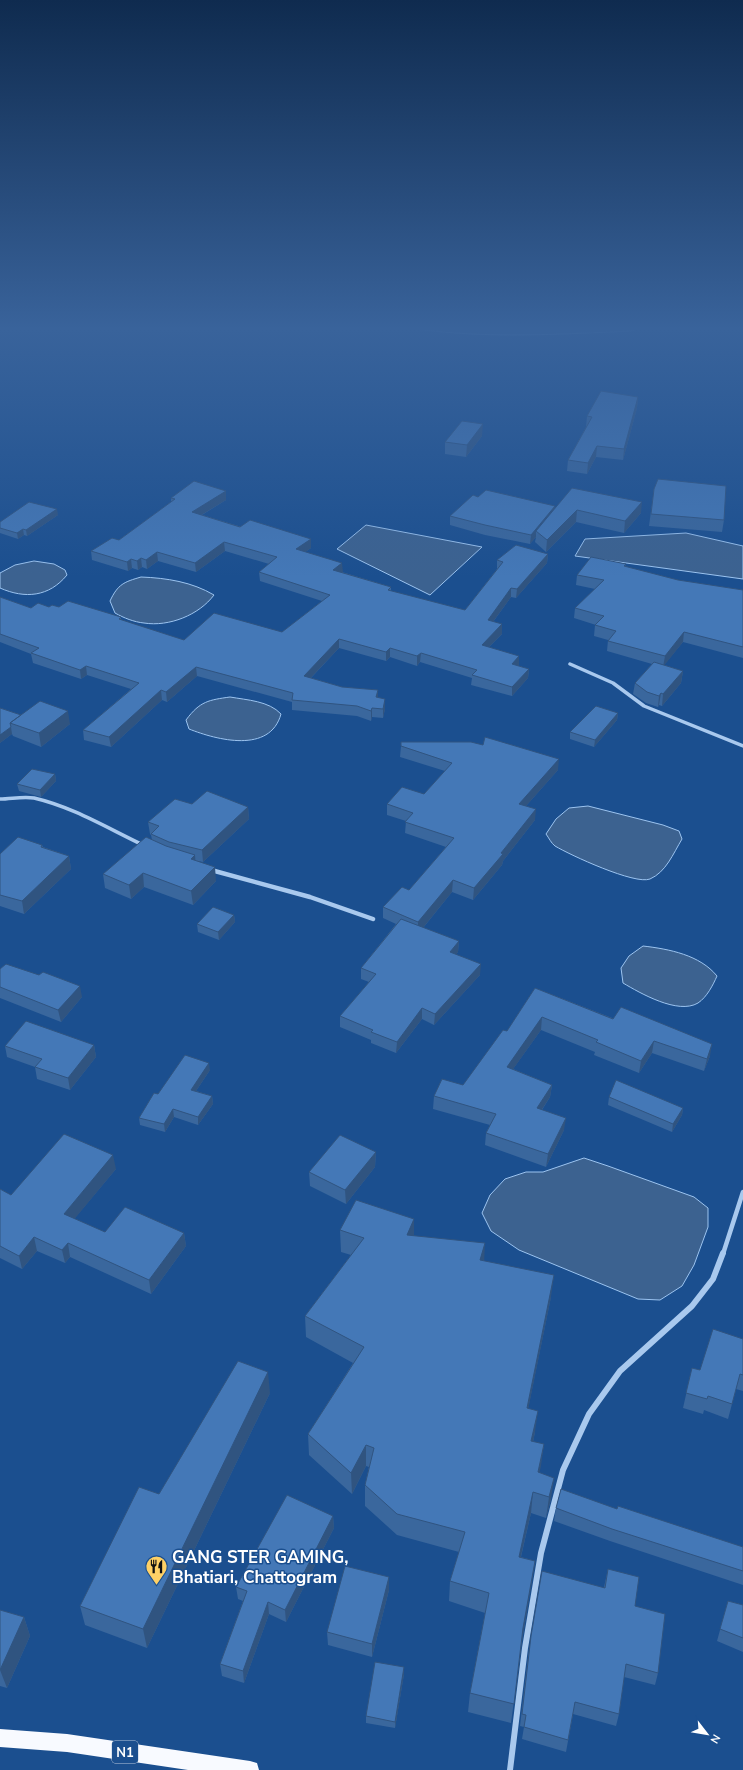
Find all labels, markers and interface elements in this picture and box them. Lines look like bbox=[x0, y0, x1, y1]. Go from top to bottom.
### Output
place label: GANG STER GAMING, Bhatiari, Chattogram bbox=[172, 1546, 349, 1589]
restaurant icon: GANG STER GAMING, Bhatiari, Chattogram bbox=[143, 1554, 169, 1587]
north arrow bbox=[687, 1714, 727, 1754]
text: N bbox=[707, 1732, 724, 1746]
road number: N1 bbox=[112, 1741, 138, 1763]

